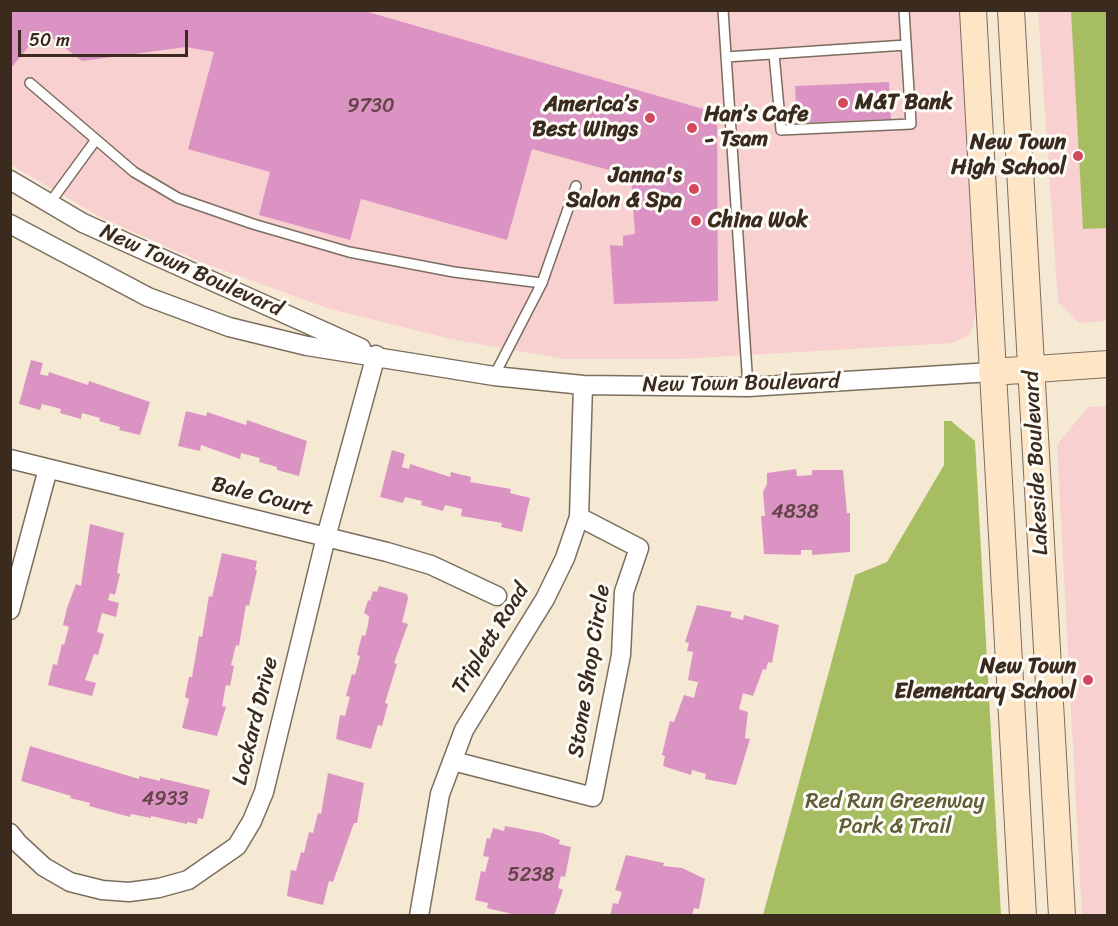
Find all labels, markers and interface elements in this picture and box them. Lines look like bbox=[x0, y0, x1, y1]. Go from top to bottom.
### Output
scale bar bbox=[21, 18, 190, 56]
text: 50 m bbox=[29, 24, 70, 56]
place label: M&T Bank bbox=[855, 90, 953, 116]
place label: America’s Best Wings bbox=[532, 92, 638, 144]
house number: 9730 bbox=[347, 95, 395, 119]
marker: M&T Bank bbox=[836, 96, 850, 110]
place label: Han’s Cafe - Tsam bbox=[704, 102, 809, 154]
marker: America’s Best Wings bbox=[643, 111, 657, 125]
marker: Han’s Cafe - Tsam bbox=[685, 121, 699, 135]
place label: New Town High School bbox=[951, 130, 1066, 182]
marker: New Town High School bbox=[1071, 149, 1085, 163]
place label: Janna's Salon & Spa bbox=[566, 163, 682, 214]
marker: Janna's Salon & Spa bbox=[687, 182, 701, 196]
place label: China Wok bbox=[708, 208, 808, 234]
marker: China Wok bbox=[689, 214, 703, 228]
street label: New Town Boulevard bbox=[96, 219, 286, 323]
street label: New Town Boulevard bbox=[642, 369, 840, 399]
street label: Lakeside Boulevard bbox=[1019, 370, 1055, 556]
street label: Bale Court bbox=[209, 472, 315, 522]
house number: 4838 bbox=[771, 501, 819, 525]
street label: Triplett Road bbox=[447, 579, 535, 699]
street label: Stone Shop Circle bbox=[563, 583, 617, 759]
street label: Lockard Drive bbox=[227, 654, 285, 788]
place label: New Town Elementary School bbox=[894, 654, 1076, 706]
marker: New Town Elementary School bbox=[1081, 673, 1095, 687]
house number: 4933 bbox=[142, 788, 188, 812]
park label: Red Run Greenway Park & Trail bbox=[805, 789, 985, 840]
house number: 5238 bbox=[508, 864, 554, 888]

